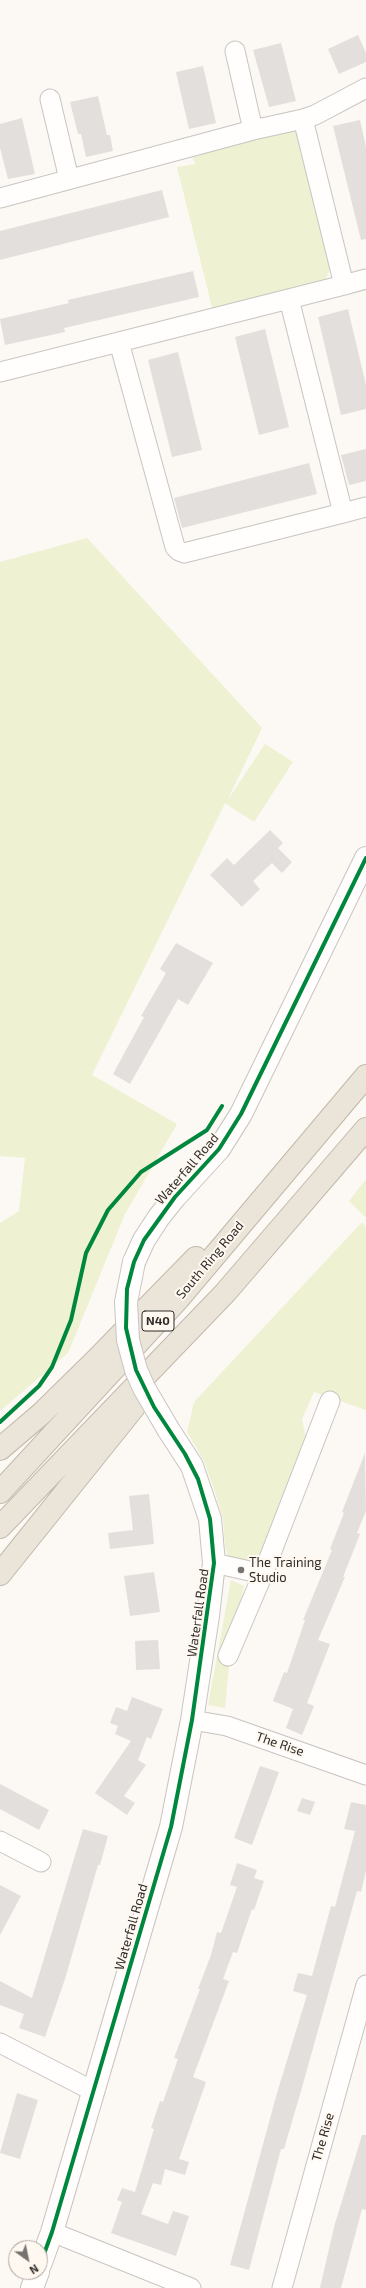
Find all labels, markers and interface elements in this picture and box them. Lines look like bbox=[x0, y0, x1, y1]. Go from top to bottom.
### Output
street label: Waterfall Road bbox=[152, 1130, 222, 1208]
street label: South Ring Road bbox=[173, 1218, 247, 1302]
road number: N40 bbox=[142, 1311, 174, 1331]
place label: The Training Studio bbox=[249, 1555, 321, 1586]
marker: The Training Studio bbox=[236, 1565, 246, 1575]
street label: Waterfall Road bbox=[184, 1568, 212, 1658]
street label: The Rise bbox=[254, 1729, 306, 1759]
street label: Waterfall Road bbox=[111, 1882, 151, 1972]
street label: The Rise bbox=[309, 2111, 337, 2163]
north arrow bbox=[8, 2240, 48, 2280]
text: N bbox=[27, 2262, 41, 2277]

